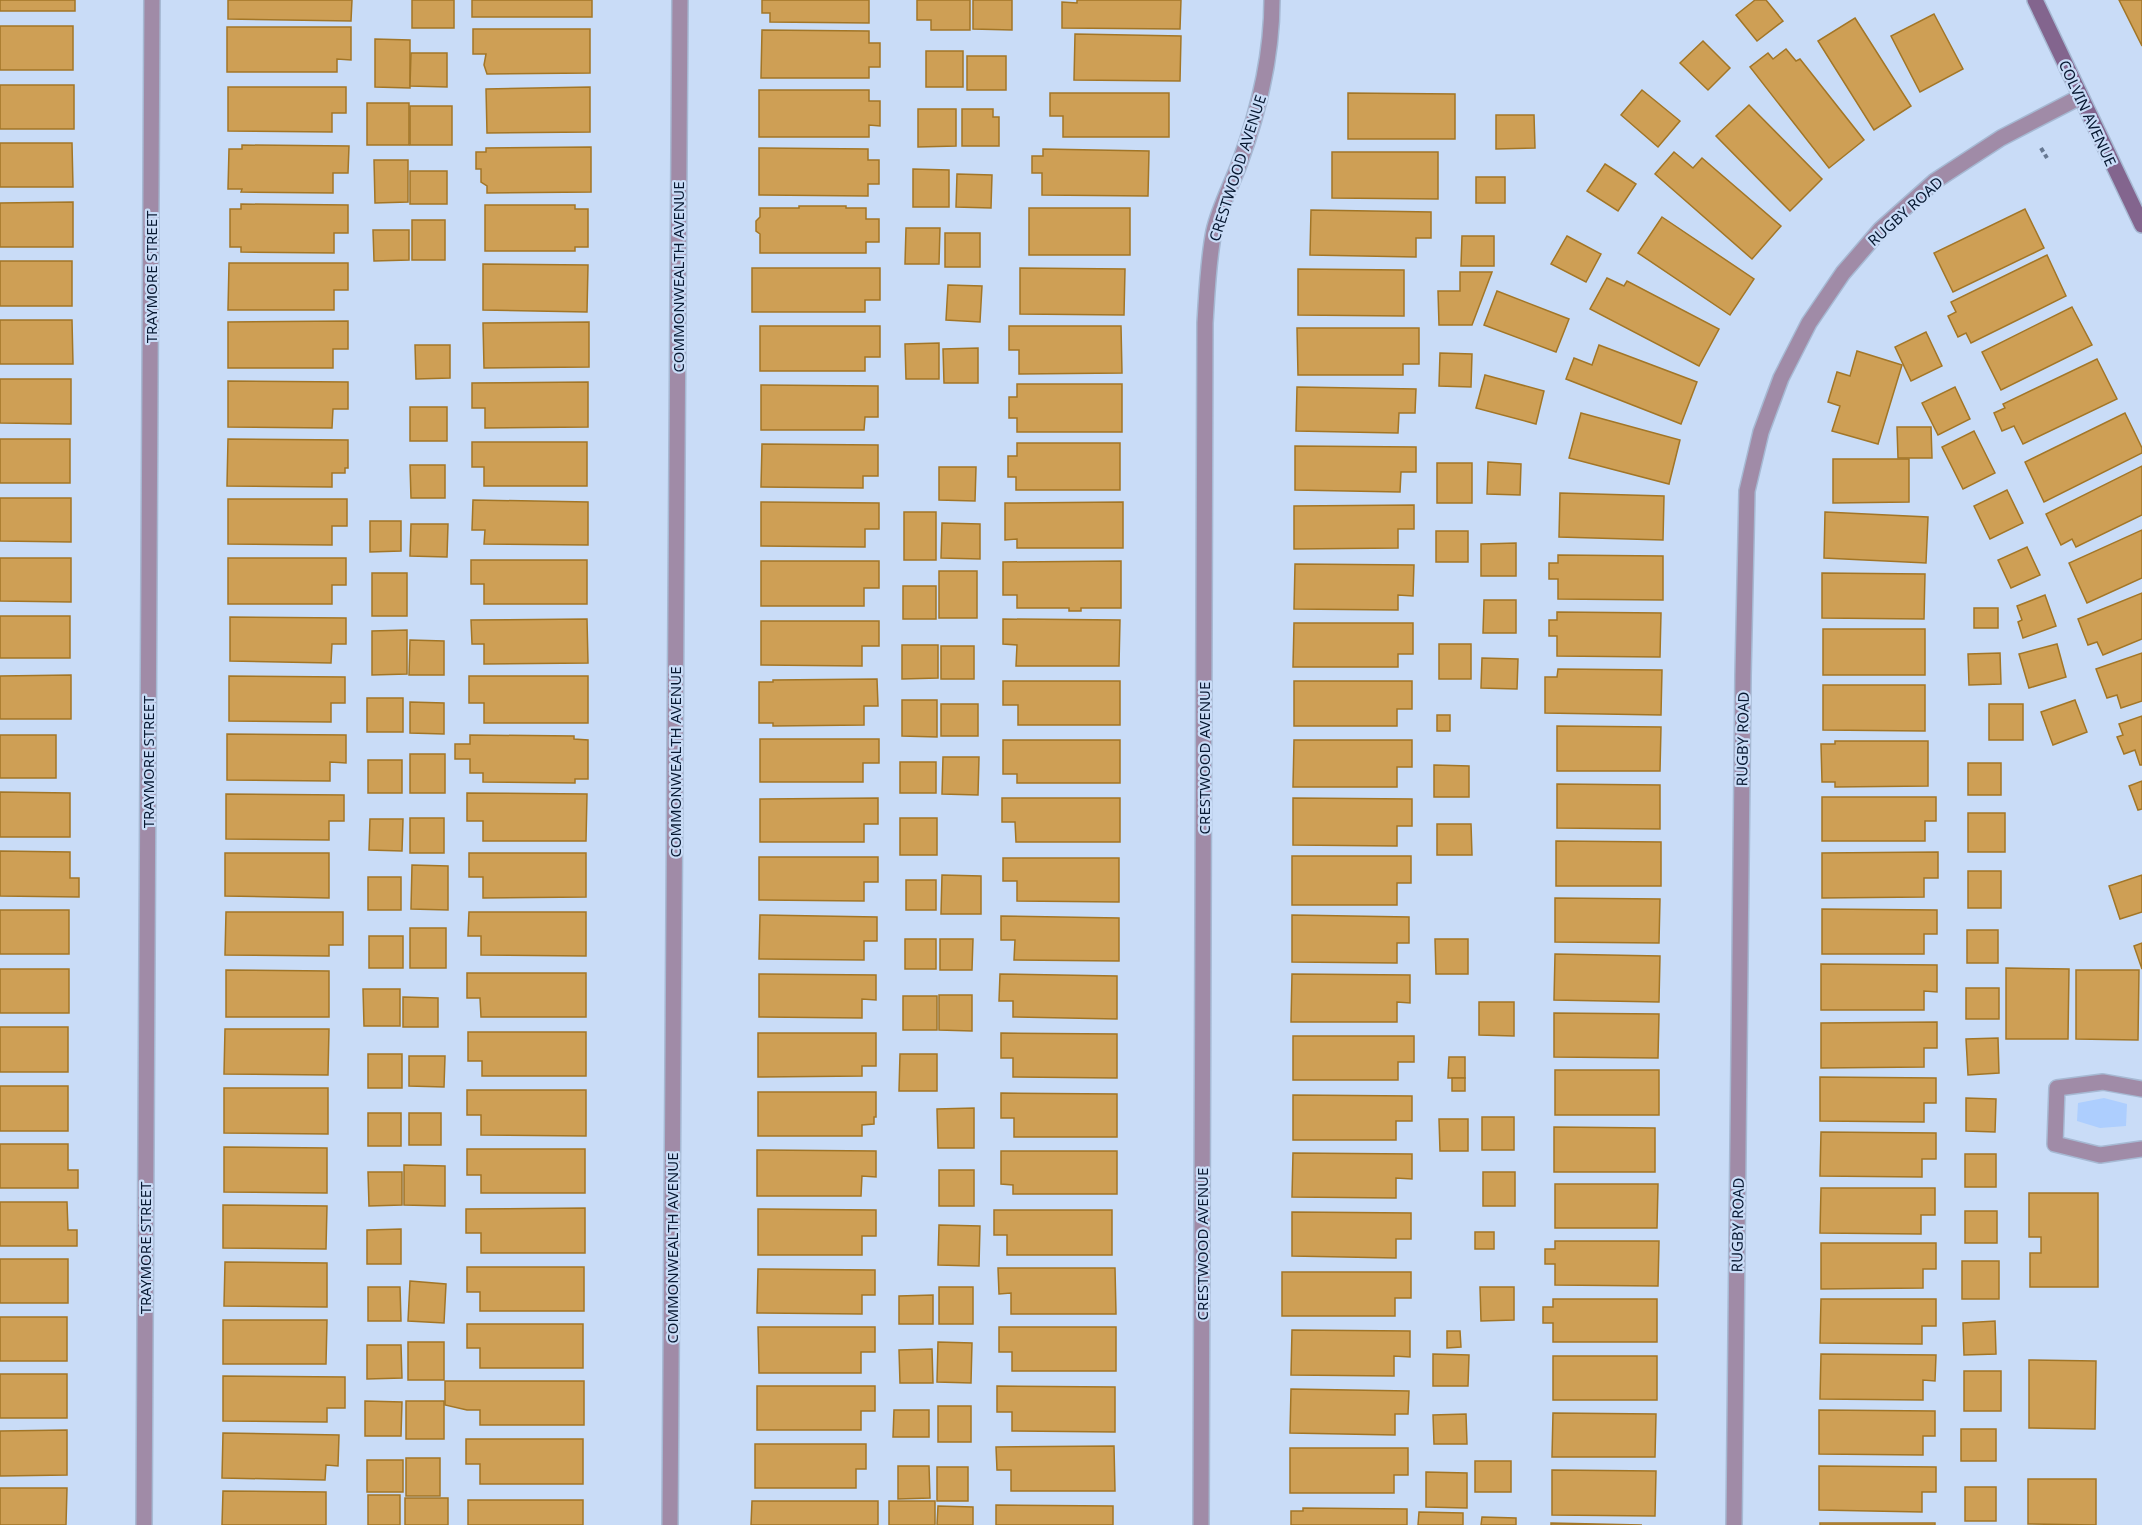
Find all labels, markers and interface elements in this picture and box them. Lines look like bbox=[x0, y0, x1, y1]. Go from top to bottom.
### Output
street label: COLVIN AVENUE bbox=[2055, 57, 2121, 169]
street label: CRESTWOOD AVENUE bbox=[1204, 92, 1270, 244]
street label: RUGBY ROAD bbox=[1863, 172, 1947, 250]
street label: COMMONWEALTH AVENUE bbox=[668, 181, 688, 373]
street label: TRAYMORE STREET bbox=[141, 210, 161, 343]
street label: COMMONWEALTH AVENUE bbox=[665, 666, 685, 858]
street label: CRESTWOOD AVENUE bbox=[1194, 682, 1214, 834]
street label: RUGBY ROAD bbox=[1731, 691, 1753, 786]
street label: TRAYMORE STREET bbox=[138, 695, 158, 828]
street label: COMMONWEALTH AVENUE bbox=[662, 1152, 682, 1344]
street label: CRESTWOOD AVENUE bbox=[1192, 1168, 1212, 1320]
street label: RUGBY ROAD bbox=[1726, 1177, 1748, 1272]
street label: TRAYMORE STREET bbox=[135, 1181, 155, 1314]

